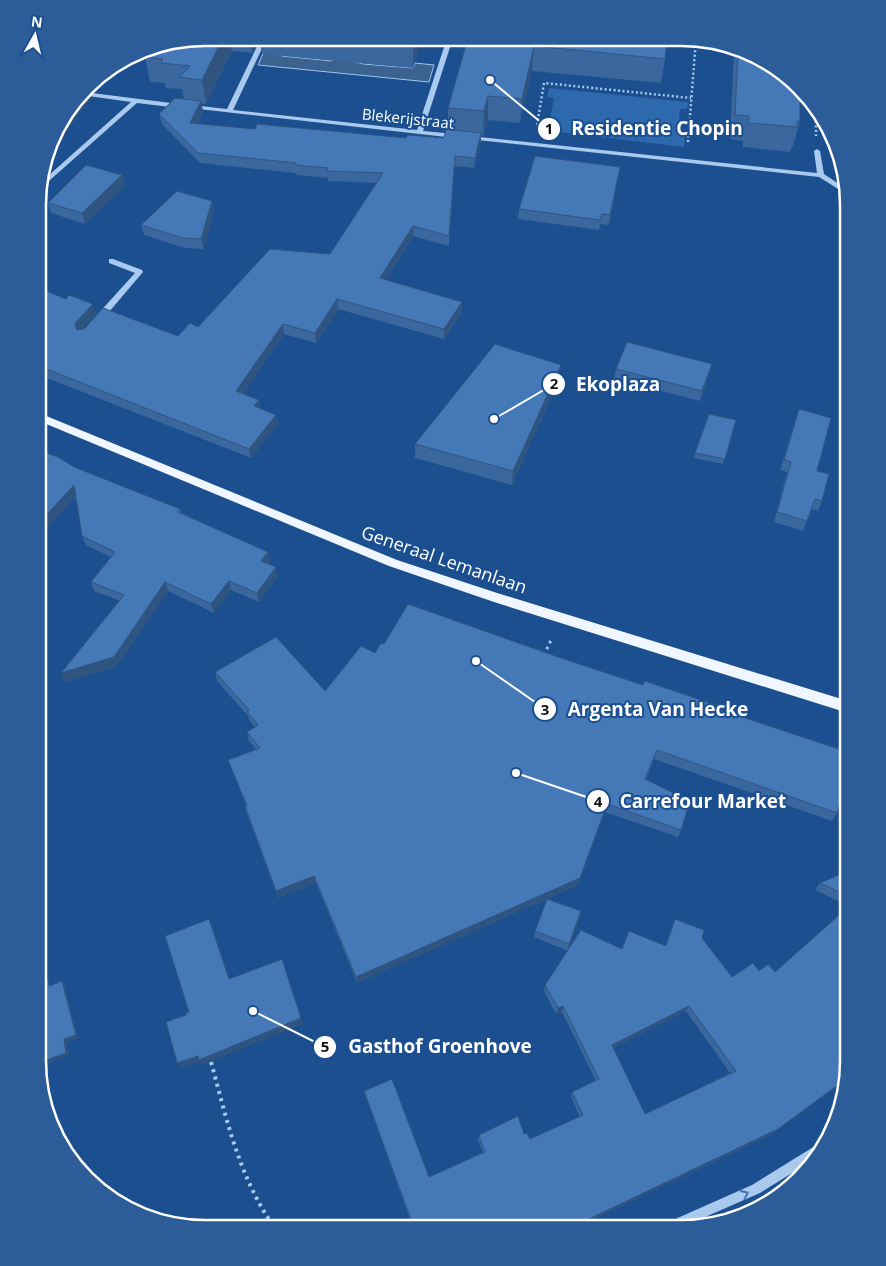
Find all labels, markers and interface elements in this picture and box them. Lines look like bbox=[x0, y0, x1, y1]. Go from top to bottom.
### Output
north arrow bbox=[10, 10, 60, 60]
text: N bbox=[30, 11, 44, 32]
street label: Blekerijstraat bbox=[361, 103, 455, 133]
callout: Residentie Chopin bbox=[536, 112, 753, 146]
text: Residentie Chopin bbox=[571, 115, 743, 141]
text: 1 bbox=[545, 118, 553, 138]
callout: Ekoplaza bbox=[541, 367, 670, 401]
text: Ekoplaza bbox=[576, 371, 660, 397]
text: 2 bbox=[550, 373, 559, 393]
street label: Generaal Lemanlaan bbox=[358, 519, 530, 599]
callout: Argenta Van Hecke bbox=[533, 692, 758, 726]
text: Argenta Van Hecke bbox=[568, 696, 748, 722]
text: 3 bbox=[541, 699, 549, 719]
callout: Carrefour Market bbox=[585, 784, 797, 818]
text: Carrefour Market bbox=[620, 788, 786, 814]
text: 4 bbox=[594, 791, 603, 811]
callout: Gasthof Groenhove bbox=[313, 1030, 542, 1064]
text: Gasthof Groenhove bbox=[348, 1033, 532, 1059]
text: 5 bbox=[321, 1036, 329, 1056]
one-way arrow bbox=[740, 1190, 749, 1200]

